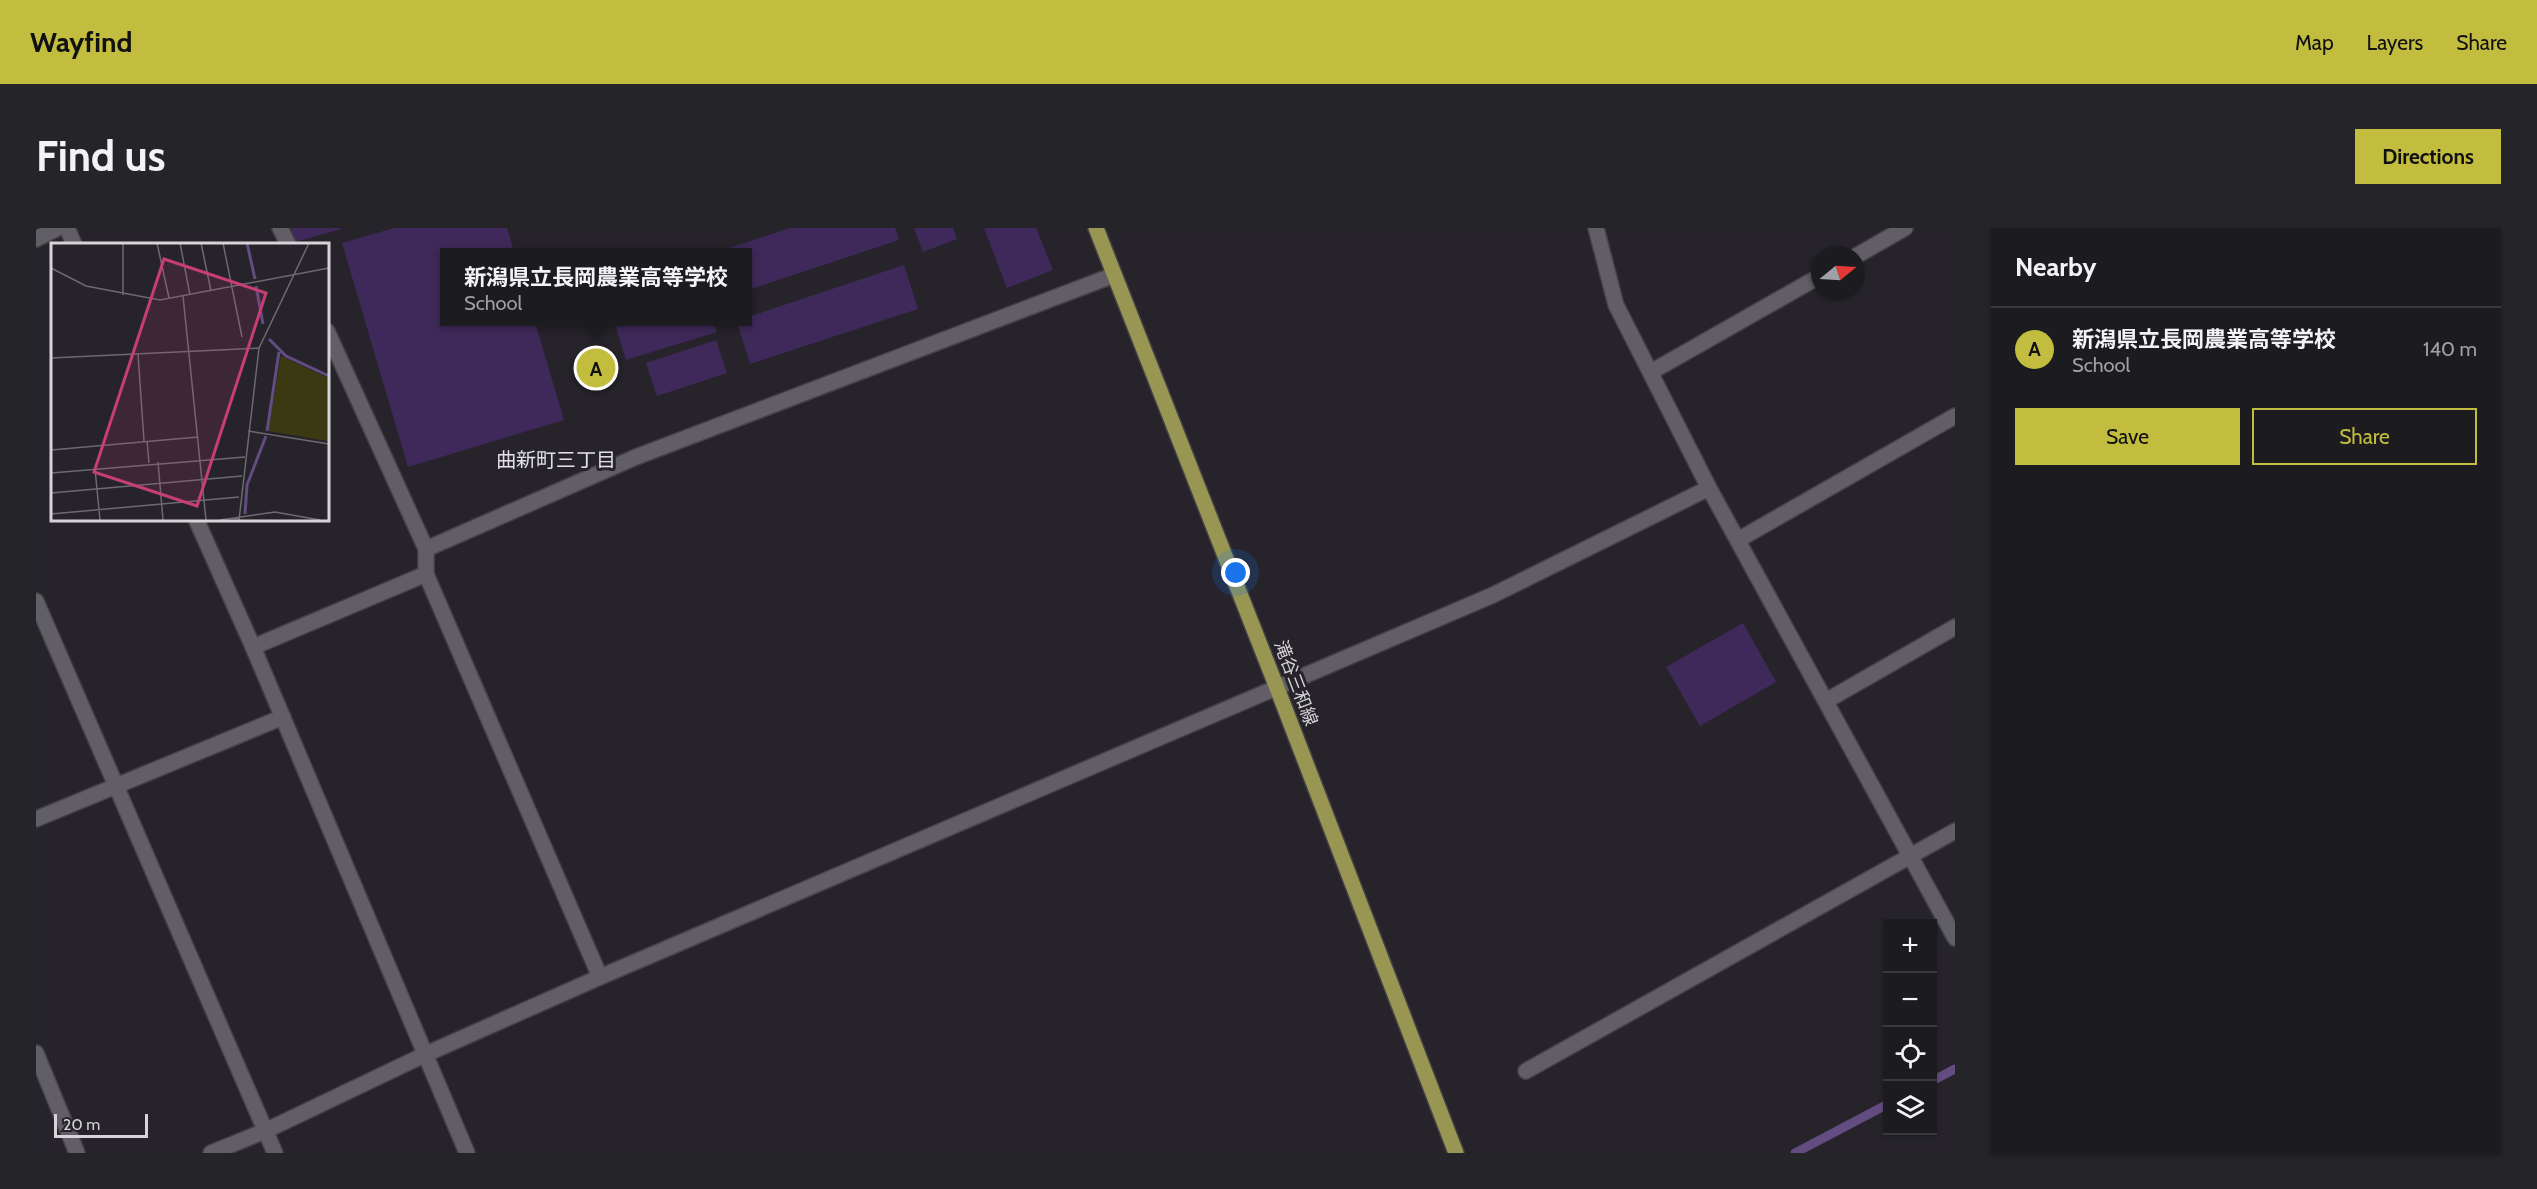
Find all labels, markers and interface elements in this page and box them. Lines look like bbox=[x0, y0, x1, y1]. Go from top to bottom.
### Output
text: Wayfind bbox=[30, 25, 132, 59]
text: Map bbox=[2295, 30, 2334, 55]
text: Layers bbox=[2367, 30, 2423, 55]
text: Share bbox=[2456, 30, 2507, 55]
button: Directions bbox=[2355, 129, 2501, 184]
text: Find us bbox=[36, 130, 165, 182]
inset map bbox=[51, 243, 328, 520]
north arrow bbox=[1811, 246, 1865, 300]
popup bbox=[440, 248, 752, 326]
text: Nearby bbox=[2015, 251, 2096, 283]
text: 新潟県立長岡農業高等学校 bbox=[464, 264, 728, 291]
text: School bbox=[464, 291, 522, 315]
text: 新潟県立長岡農業高等学校 bbox=[2072, 326, 2336, 353]
text: A bbox=[2028, 337, 2041, 361]
text: 140 m bbox=[2423, 337, 2477, 361]
pin: A bbox=[576, 346, 616, 390]
text: School bbox=[2072, 353, 2130, 377]
button: Save bbox=[2015, 408, 2240, 465]
button: Share bbox=[2252, 408, 2477, 465]
district label: 曲新町三丁目 bbox=[496, 448, 616, 472]
your location bbox=[1221, 558, 1250, 587]
street label: 滝谷三和線 bbox=[1270, 637, 1322, 729]
map controls bbox=[1883, 919, 1937, 1135]
button: + bbox=[1883, 919, 1937, 973]
button: − bbox=[1883, 973, 1937, 1027]
button: locate bbox=[1883, 1027, 1937, 1081]
button: layers bbox=[1883, 1081, 1937, 1135]
scale bar bbox=[54, 1111, 148, 1138]
text: 20 m bbox=[63, 1115, 100, 1134]

